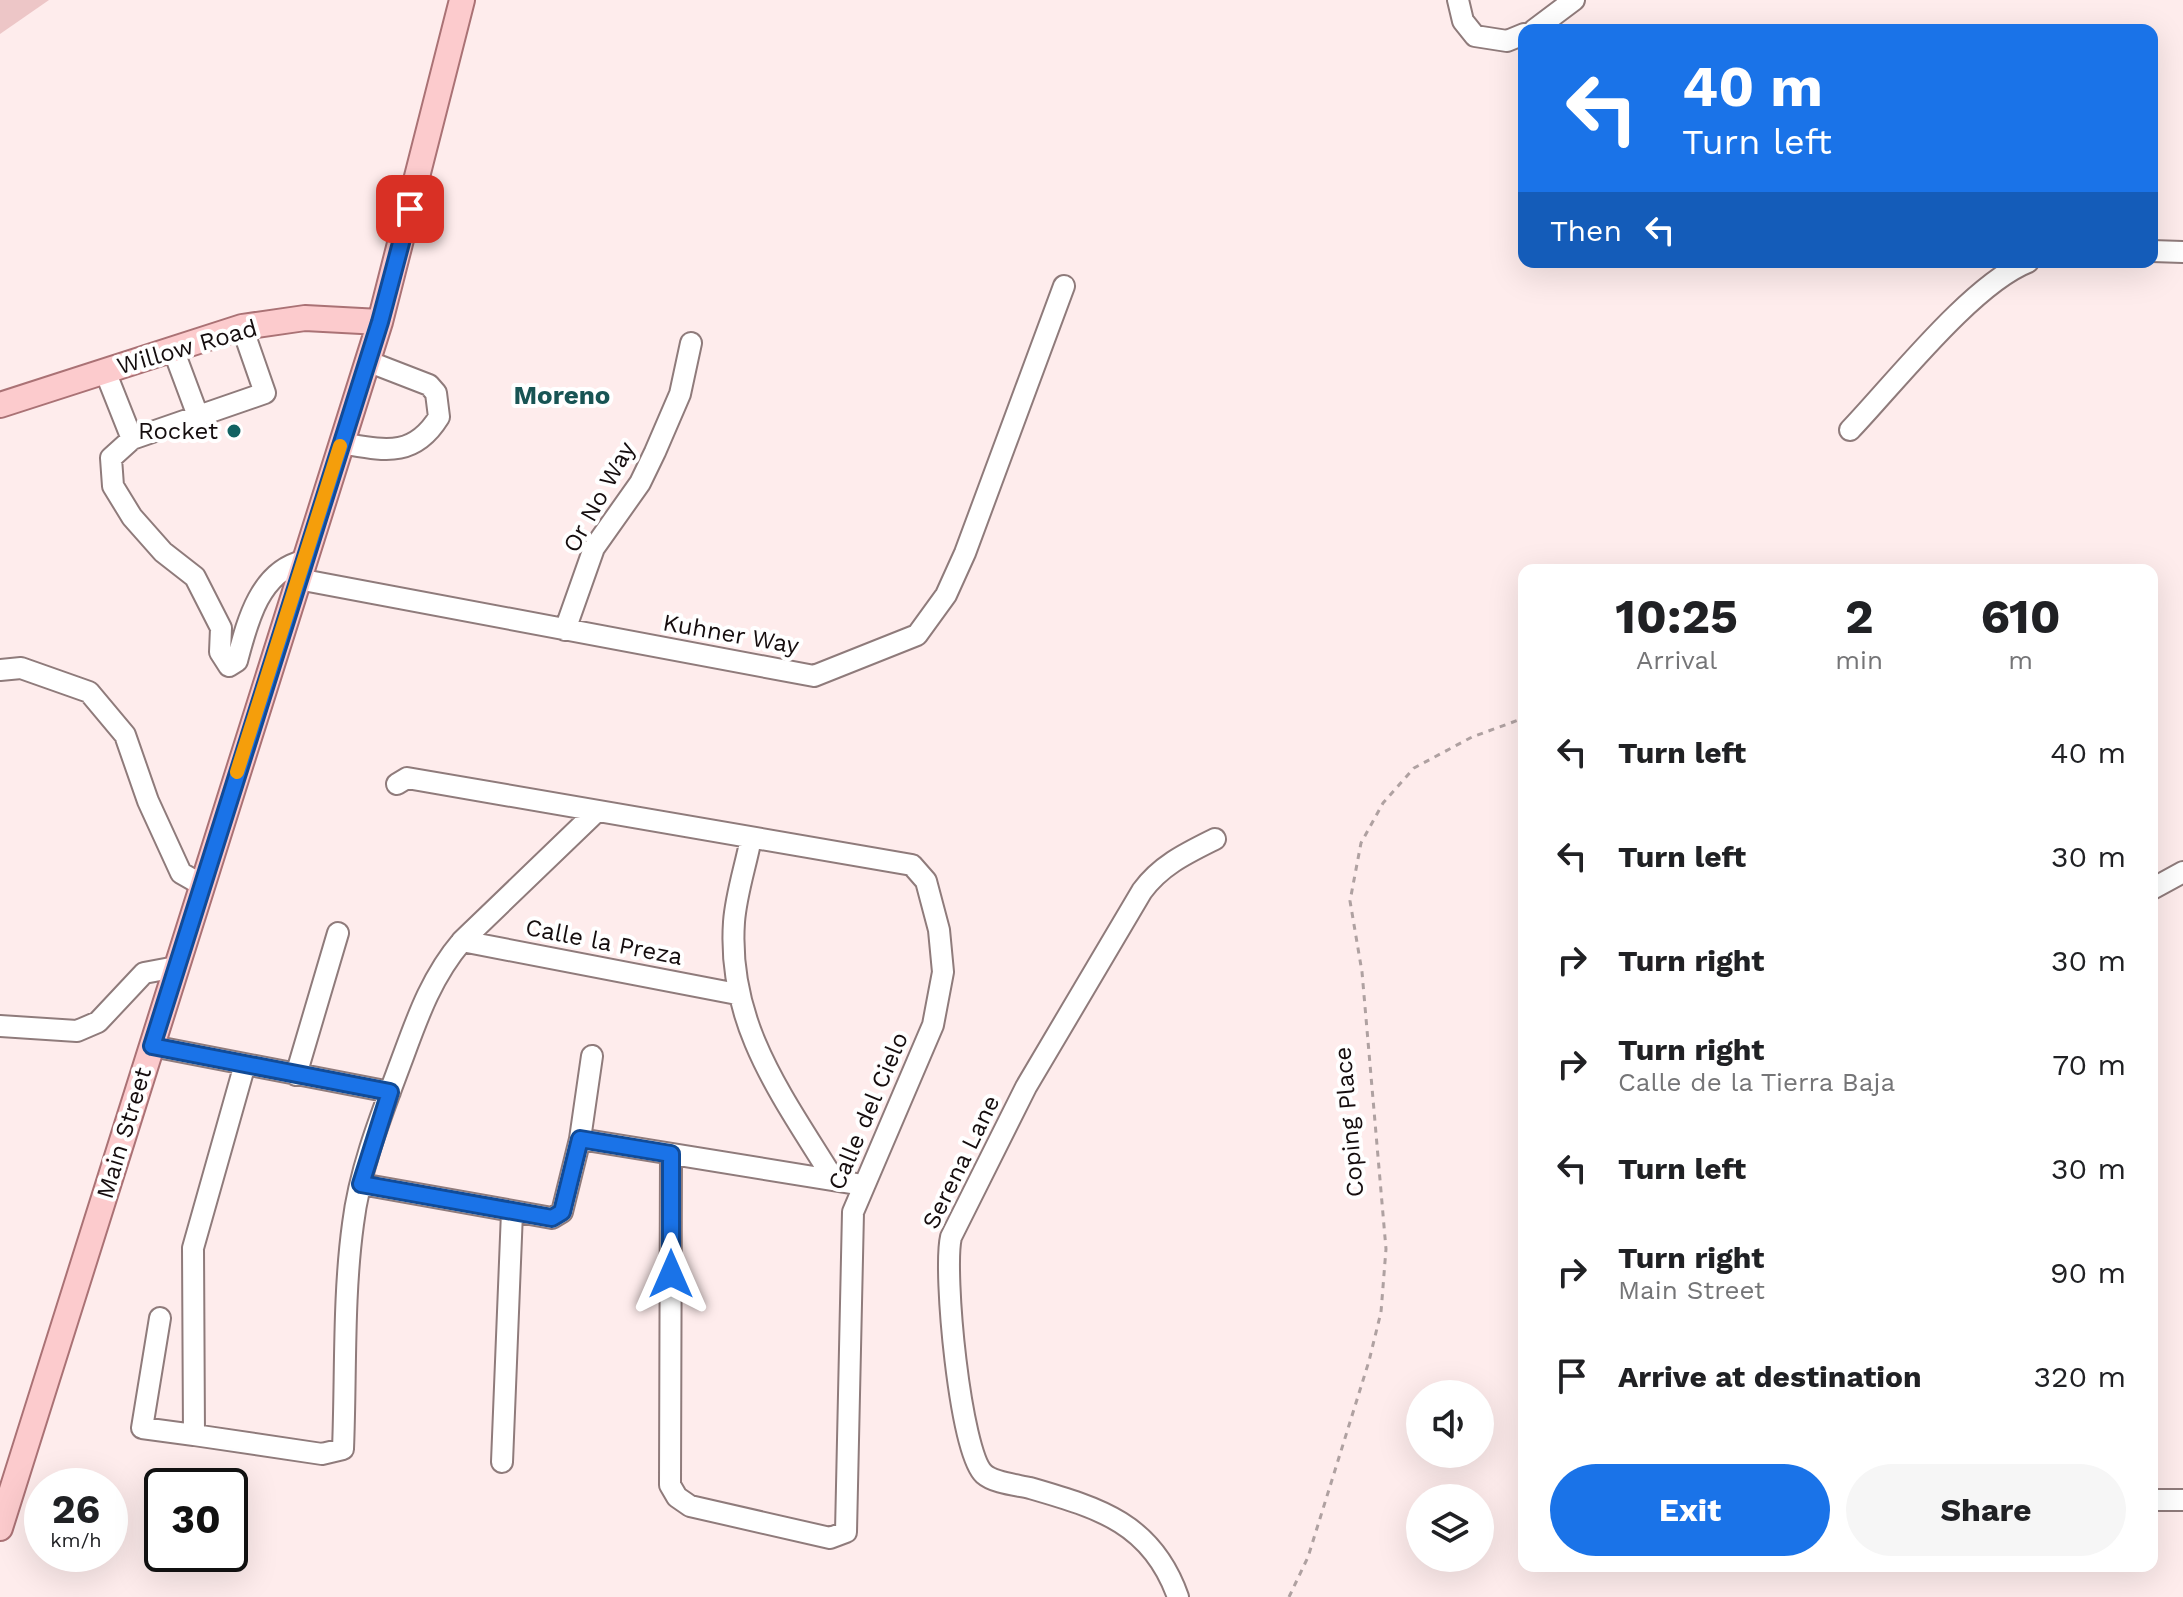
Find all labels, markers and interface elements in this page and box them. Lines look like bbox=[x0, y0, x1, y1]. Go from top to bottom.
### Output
text: 40 m bbox=[1682, 54, 1823, 120]
icon: left bbox=[1550, 56, 1654, 160]
text: Turn left bbox=[1682, 121, 1832, 163]
pin bbox=[376, 175, 444, 243]
icon: arrive bbox=[388, 187, 432, 231]
icon: left bbox=[1638, 208, 1682, 252]
text: Then bbox=[1550, 213, 1622, 248]
street label: Willow Road bbox=[114, 314, 260, 380]
district label: Moreno bbox=[514, 380, 610, 410]
place label: Rocket bbox=[138, 417, 218, 445]
marker: Rocket bbox=[225, 422, 243, 440]
street label: Or No Way bbox=[557, 436, 641, 557]
text: 10:25 bbox=[1615, 588, 1738, 645]
text: 2 bbox=[1845, 588, 1874, 645]
text: 610 bbox=[1980, 588, 2061, 645]
street label: Kuhner Way bbox=[661, 608, 802, 660]
text: Arrival bbox=[1636, 645, 1717, 675]
text: min bbox=[1835, 645, 1883, 675]
text: m bbox=[2008, 645, 2033, 675]
icon: left bbox=[1550, 730, 1594, 774]
text: Turn left bbox=[1618, 735, 1746, 770]
text: 40 m bbox=[2050, 735, 2126, 770]
icon: left bbox=[1550, 834, 1594, 878]
text: Turn left bbox=[1618, 839, 1746, 874]
text: 30 m bbox=[2051, 839, 2126, 874]
street label: Calle la Preza bbox=[523, 913, 685, 971]
icon: right bbox=[1550, 938, 1594, 982]
text: Turn right bbox=[1618, 943, 1764, 978]
text: 30 m bbox=[2051, 943, 2126, 978]
street label: Calle del Cielo bbox=[822, 1028, 914, 1194]
text: Turn right bbox=[1618, 1032, 1764, 1067]
icon: right bbox=[1550, 1042, 1594, 1086]
street label: Coping Place bbox=[1328, 1046, 1370, 1198]
text: 70 m bbox=[2052, 1047, 2126, 1082]
street label: Main Street bbox=[91, 1064, 157, 1202]
text: Calle de la Tierra Baja bbox=[1618, 1067, 1895, 1097]
street label: Serena Lane bbox=[917, 1091, 1005, 1233]
icon: left bbox=[1550, 1146, 1594, 1190]
text: Turn left bbox=[1618, 1151, 1746, 1186]
text: 30 m bbox=[2051, 1151, 2126, 1186]
position arrow bbox=[629, 1232, 713, 1316]
text: Turn right bbox=[1618, 1240, 1764, 1275]
icon: right bbox=[1550, 1250, 1594, 1294]
text: 90 m bbox=[2050, 1255, 2126, 1290]
text: Main Street bbox=[1618, 1275, 1765, 1305]
icon: arrive bbox=[1550, 1354, 1594, 1398]
text: Arrive at destination bbox=[1618, 1359, 1922, 1394]
text: 320 m bbox=[2034, 1359, 2126, 1394]
map controls bbox=[1406, 1380, 1494, 1572]
button: sound bbox=[1406, 1380, 1494, 1468]
button: Exit bbox=[1550, 1464, 1830, 1556]
button: Share bbox=[1846, 1464, 2126, 1556]
speed limit sign: 30 bbox=[144, 1468, 248, 1572]
button: layers bbox=[1406, 1484, 1494, 1572]
text: 26 bbox=[52, 1486, 100, 1533]
text: km/h bbox=[50, 1528, 102, 1552]

